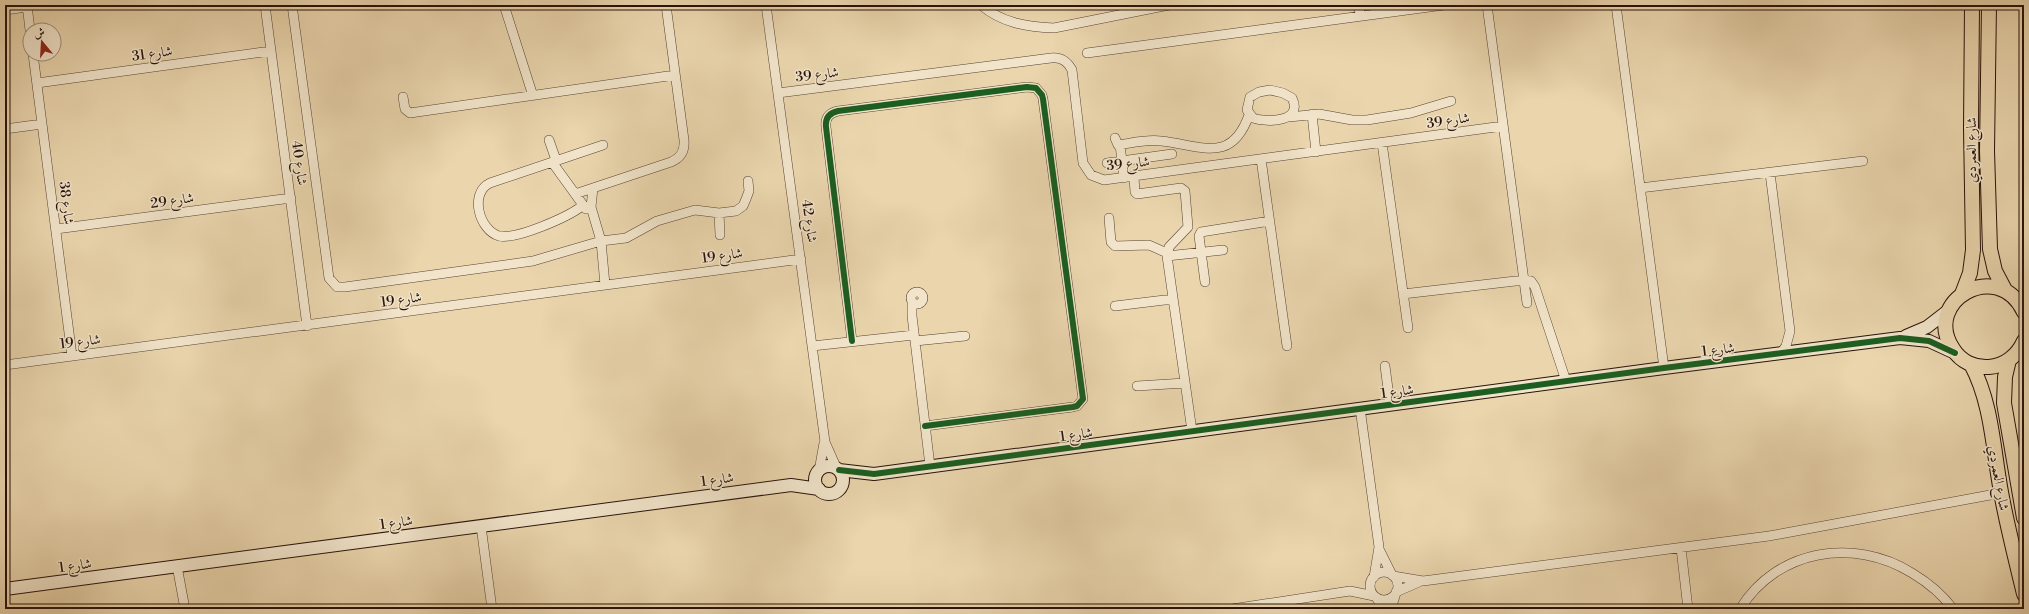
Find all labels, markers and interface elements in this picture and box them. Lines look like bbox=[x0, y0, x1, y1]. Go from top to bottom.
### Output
north arrow bbox=[22, 22, 62, 62]
text: ش bbox=[32, 25, 47, 42]
street label: شارع 31 bbox=[131, 42, 174, 68]
street label: شارع 39 bbox=[794, 63, 840, 89]
street label: شارع 39 bbox=[1425, 109, 1471, 135]
street label: شارع العمردي bbox=[1963, 117, 1983, 183]
street label: شارع 40 bbox=[285, 140, 311, 187]
street label: شارع 39 bbox=[1106, 153, 1151, 177]
street label: شارع 38 bbox=[52, 180, 78, 226]
street label: شارع 29 bbox=[149, 189, 195, 215]
street label: شارع 42 bbox=[795, 198, 821, 244]
street label: شارع 19 bbox=[700, 244, 744, 270]
street label: شارع 19 bbox=[379, 288, 423, 314]
street label: شارع 19 bbox=[59, 331, 102, 355]
street label: شارع 1 bbox=[1701, 339, 1736, 363]
street label: شارع 1 bbox=[1379, 381, 1415, 405]
street label: شارع 1 bbox=[1058, 424, 1094, 448]
street label: شارع العمردي bbox=[1981, 444, 2013, 513]
street label: شارع 1 bbox=[699, 469, 735, 493]
street label: شارع 1 bbox=[378, 512, 414, 536]
street label: شارع 1 bbox=[57, 555, 93, 579]

